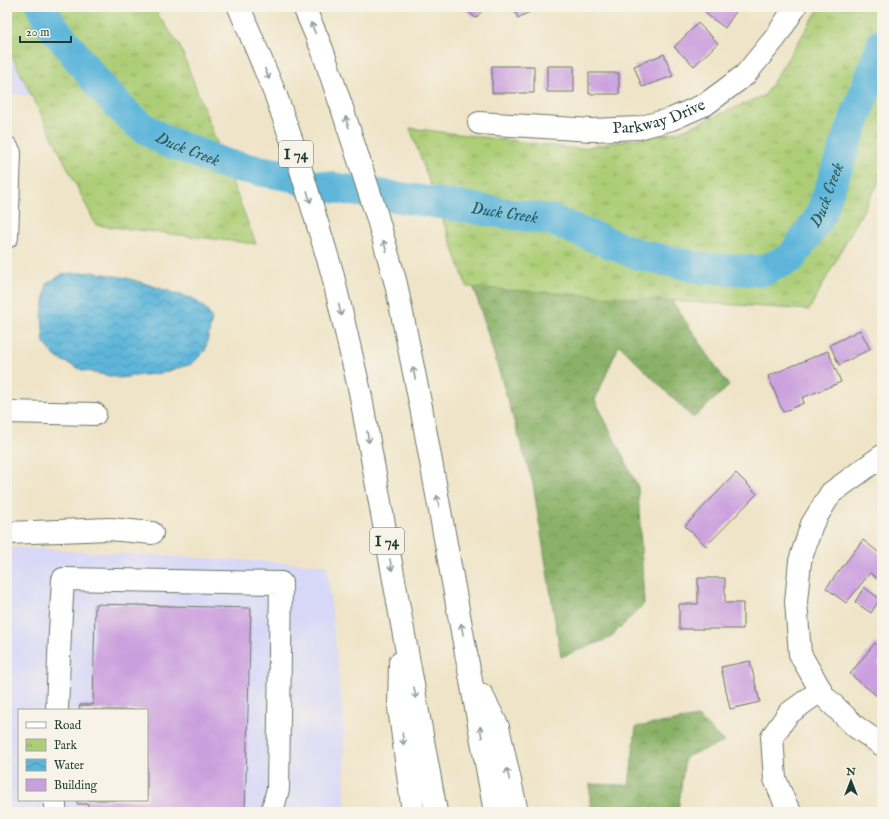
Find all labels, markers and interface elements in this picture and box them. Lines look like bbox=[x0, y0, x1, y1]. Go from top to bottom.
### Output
scale bar bbox=[20, 18, 71, 44]
one-way arrow bbox=[309, 22, 316, 34]
text: 20 m bbox=[26, 25, 49, 40]
one-way arrow bbox=[264, 67, 271, 79]
street label: Parkway Drive bbox=[612, 95, 709, 139]
one-way arrow bbox=[343, 116, 350, 129]
water label: Duck Creek bbox=[151, 127, 223, 171]
road number: I 74 bbox=[279, 141, 313, 167]
water label: Duck Creek bbox=[805, 160, 849, 232]
one-way arrow bbox=[306, 190, 313, 203]
water label: Duck Creek bbox=[470, 198, 540, 228]
one-way arrow bbox=[381, 240, 388, 253]
one-way arrow bbox=[337, 303, 345, 316]
one-way arrow bbox=[410, 367, 418, 380]
one-way arrow bbox=[364, 430, 372, 443]
one-way arrow bbox=[434, 495, 442, 508]
road number: I 74 bbox=[370, 528, 404, 554]
one-way arrow bbox=[388, 558, 396, 571]
one-way arrow bbox=[457, 622, 465, 635]
one-way arrow bbox=[411, 686, 419, 699]
legend bbox=[18, 709, 148, 801]
text: Road bbox=[54, 718, 82, 733]
one-way arrow bbox=[477, 726, 485, 739]
one-way arrow bbox=[399, 732, 407, 745]
text: Park bbox=[54, 738, 77, 753]
text: Water bbox=[54, 758, 85, 773]
north arrow bbox=[831, 761, 871, 801]
text: N bbox=[845, 765, 856, 779]
one-way arrow bbox=[504, 768, 512, 781]
text: Building bbox=[54, 778, 98, 793]

